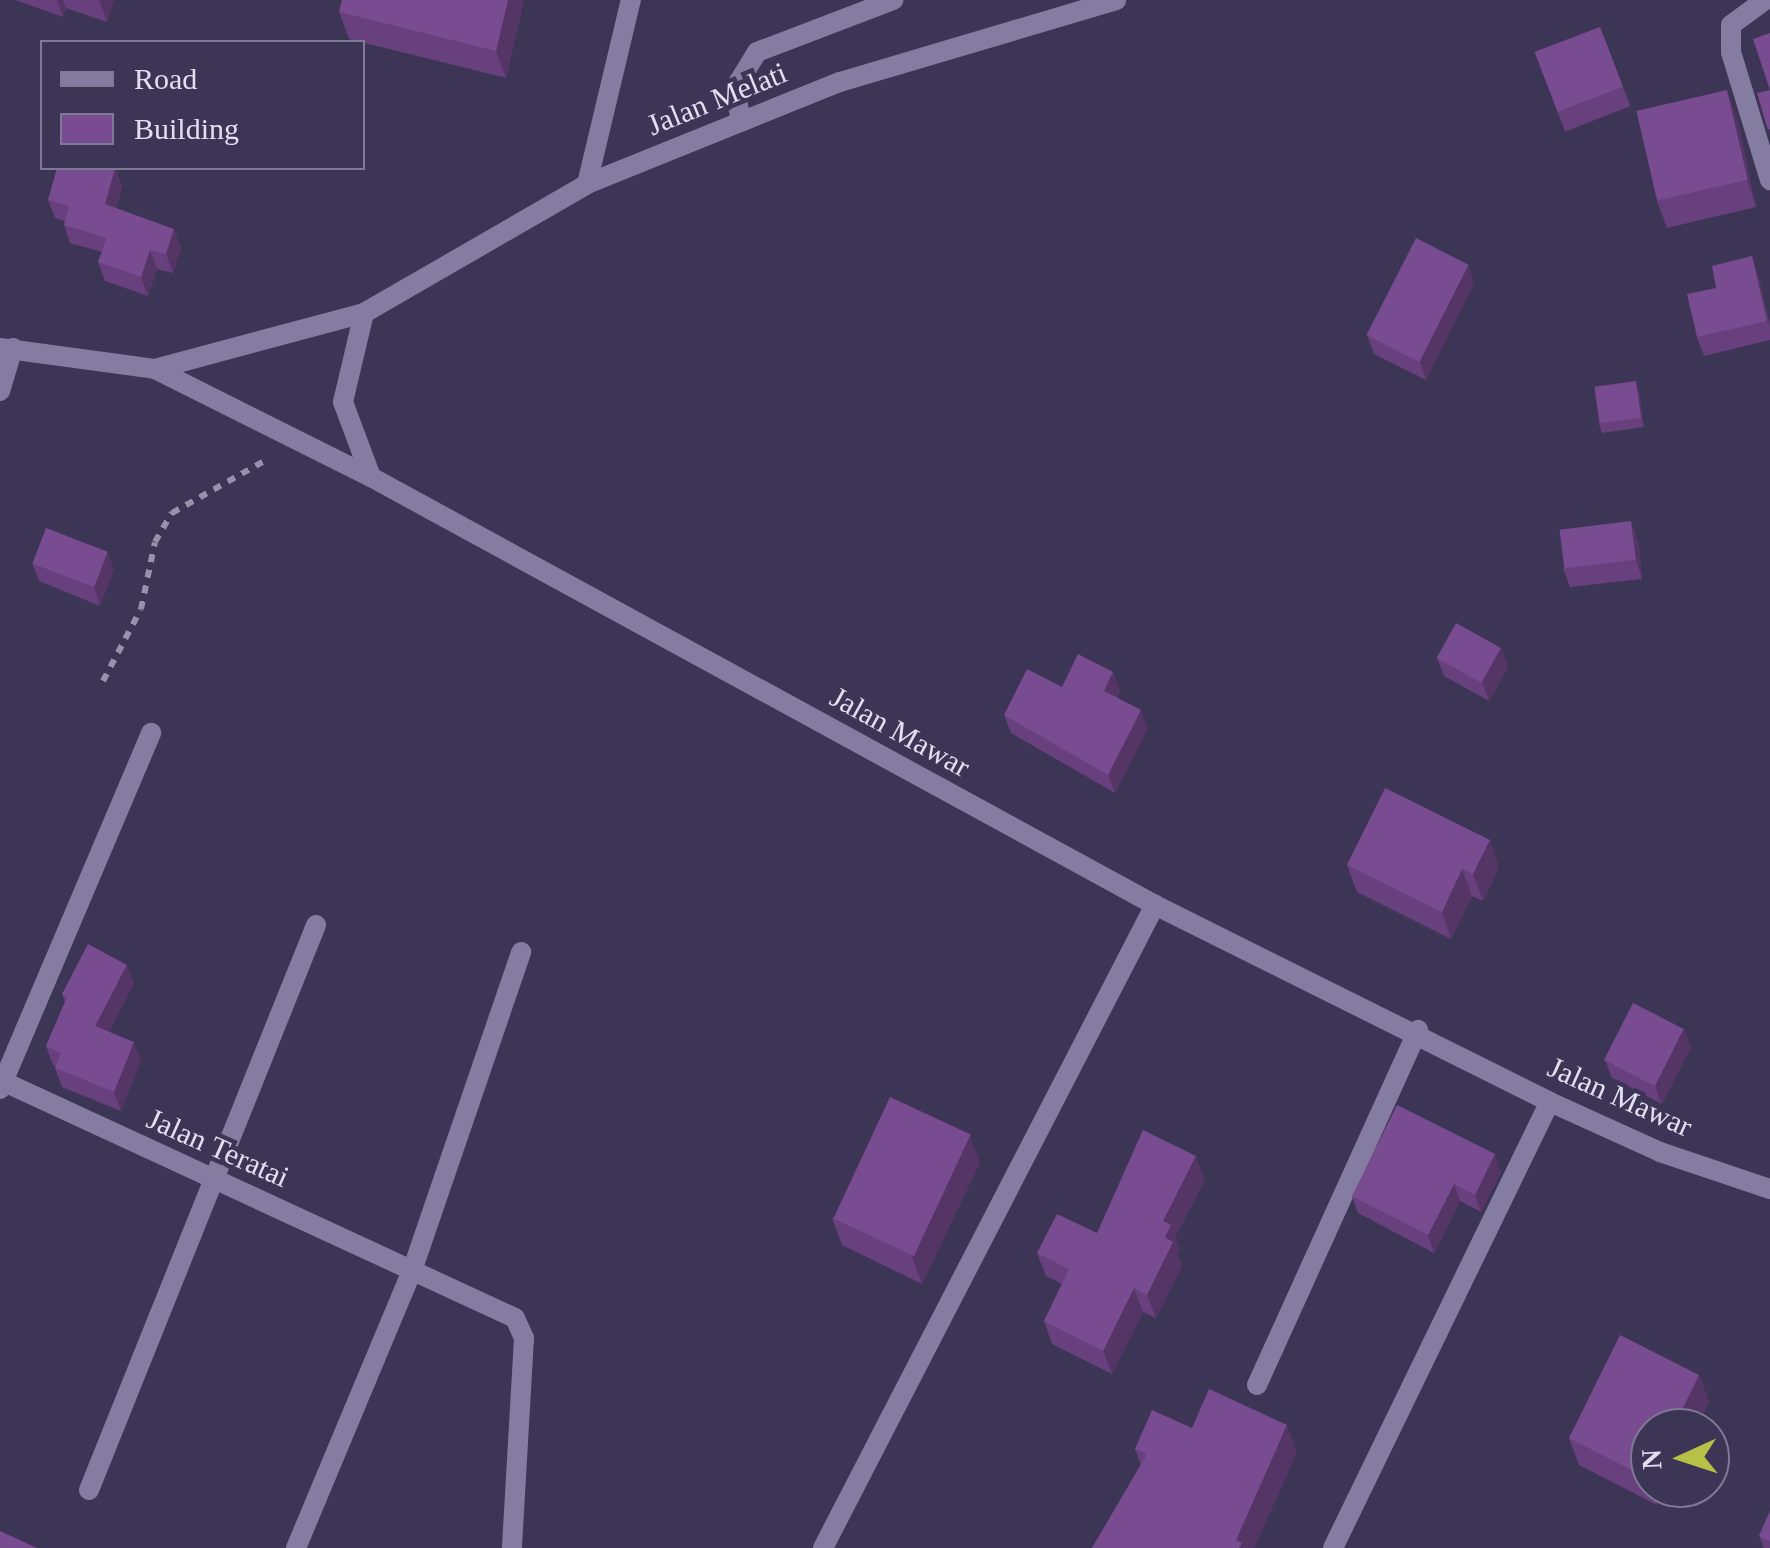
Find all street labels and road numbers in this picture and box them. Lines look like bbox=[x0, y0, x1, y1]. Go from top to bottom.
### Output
street label: Jalan Melati bbox=[642, 55, 792, 143]
street label: Jalan Mawar bbox=[824, 679, 976, 785]
street label: Jalan Mawar bbox=[1542, 1049, 1698, 1145]
street label: Jalan Teratai bbox=[141, 1101, 295, 1195]

